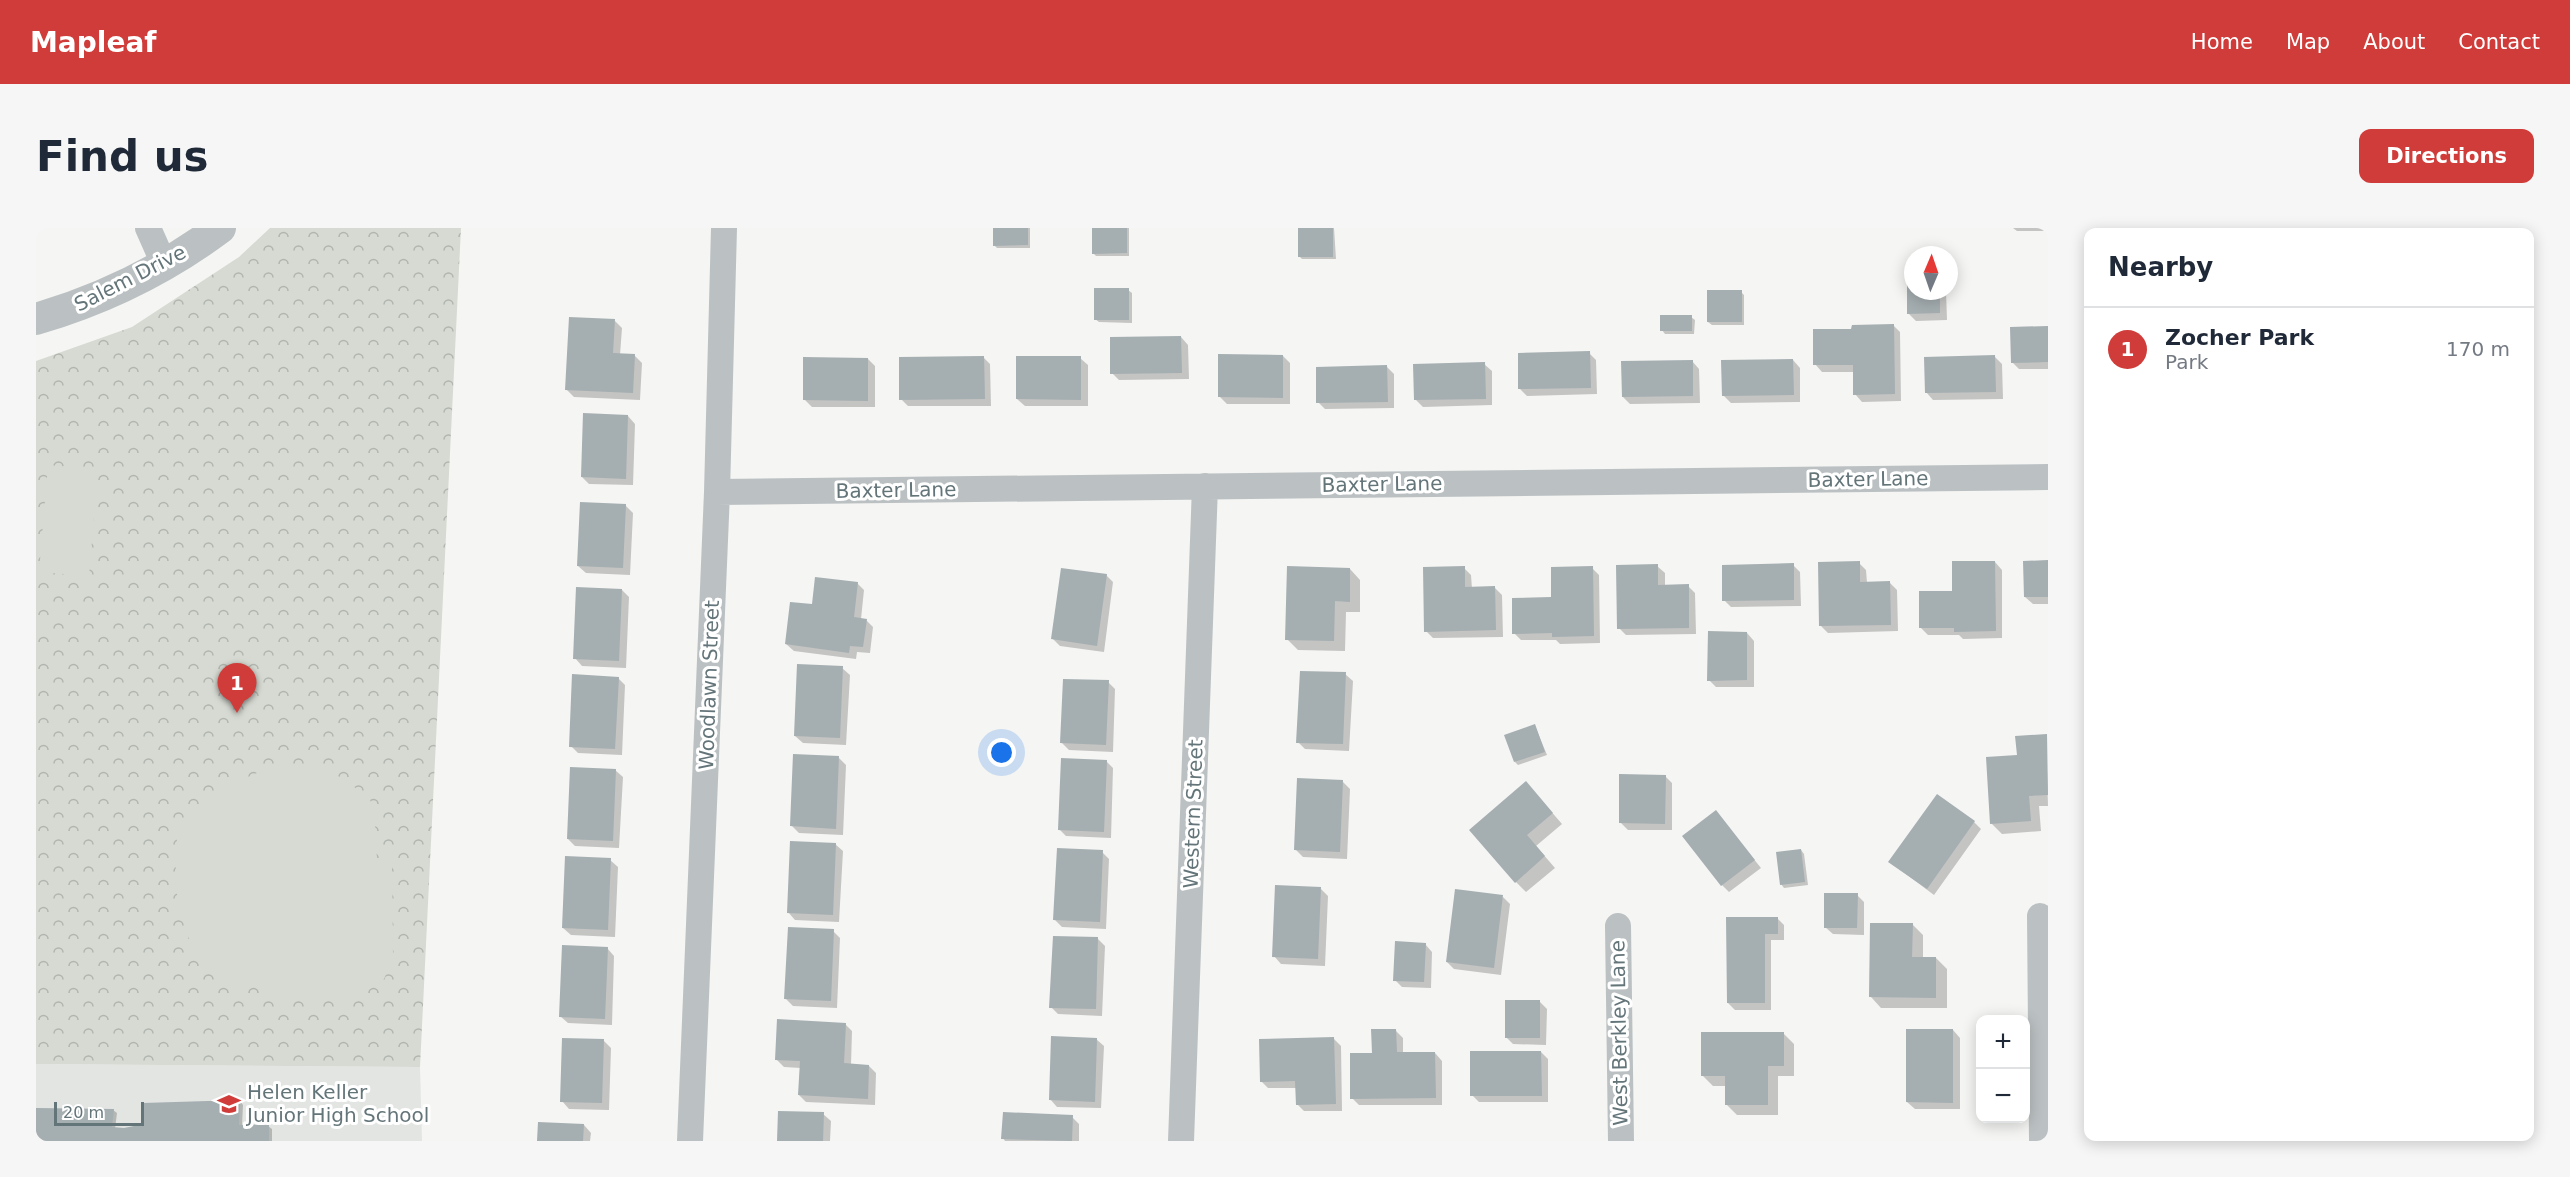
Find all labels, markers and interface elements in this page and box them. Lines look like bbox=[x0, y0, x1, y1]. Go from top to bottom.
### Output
text: Mapleaf bbox=[30, 26, 156, 59]
text: Home bbox=[2191, 30, 2253, 54]
text: Map bbox=[2286, 30, 2330, 54]
text: About bbox=[2363, 30, 2425, 54]
text: Contact bbox=[2458, 30, 2540, 54]
button: Directions bbox=[2359, 129, 2534, 183]
text: Find us bbox=[36, 132, 209, 181]
street label: Salem Drive bbox=[70, 240, 190, 316]
north arrow bbox=[1904, 246, 1958, 300]
text: Nearby bbox=[2108, 252, 2213, 282]
text: Zocher Park bbox=[2165, 325, 2314, 350]
text: 1 bbox=[2121, 337, 2134, 361]
text: 170 m bbox=[2446, 337, 2510, 361]
text: Park bbox=[2165, 350, 2208, 374]
street label: Baxter Lane bbox=[1807, 466, 1929, 492]
street label: Baxter Lane bbox=[1321, 471, 1443, 497]
street label: Baxter Lane bbox=[835, 477, 957, 503]
street label: Woodlawn Street bbox=[694, 600, 724, 770]
pin: 1 bbox=[218, 664, 256, 713]
your location bbox=[987, 738, 1016, 767]
street label: Western Street bbox=[1178, 739, 1208, 889]
street label: West Berkley Lane bbox=[1605, 940, 1633, 1126]
map controls bbox=[1976, 1015, 2030, 1123]
button: + bbox=[1976, 1015, 2030, 1069]
button: − bbox=[1976, 1069, 2030, 1123]
place label: Helen Keller Junior High School bbox=[245, 1080, 429, 1127]
school or university icon: Helen Keller Junior High School bbox=[216, 1091, 242, 1117]
scale bar bbox=[54, 1099, 144, 1126]
text: 20 m bbox=[63, 1103, 104, 1122]

